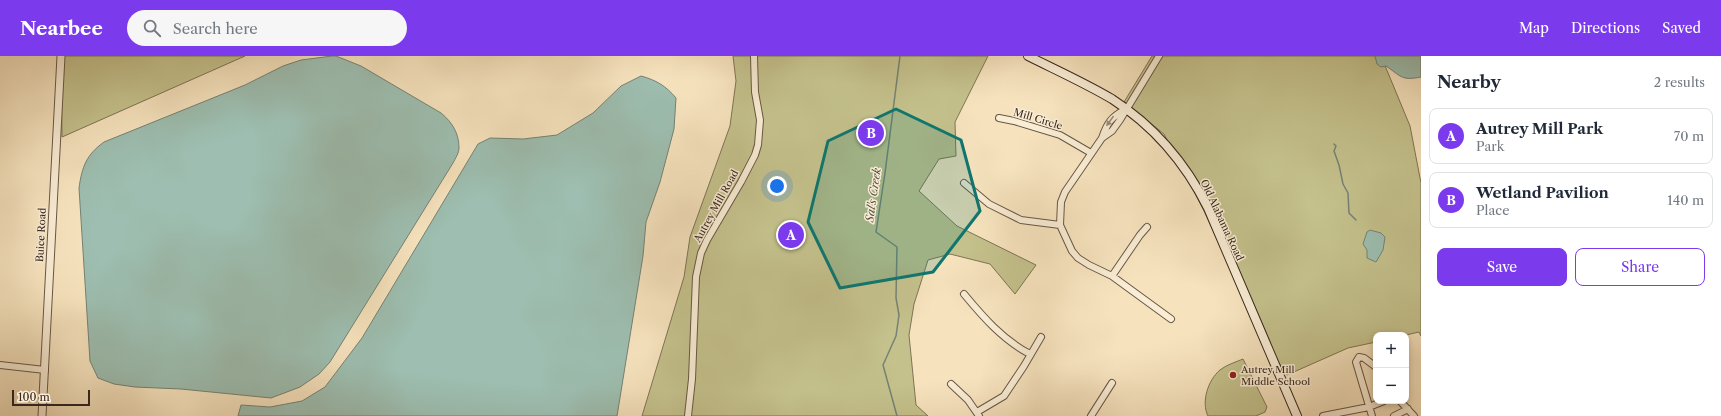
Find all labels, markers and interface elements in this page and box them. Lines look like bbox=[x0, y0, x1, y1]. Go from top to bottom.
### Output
search box bbox=[127, 10, 407, 46]
text: Nearbee bbox=[20, 17, 103, 40]
icon: search bbox=[141, 17, 163, 39]
text: Search here bbox=[173, 19, 258, 38]
text: Map bbox=[1519, 19, 1549, 37]
text: Directions bbox=[1571, 19, 1640, 37]
text: Saved bbox=[1662, 19, 1701, 37]
text: Nearby bbox=[1437, 72, 1501, 92]
text: 2 results bbox=[1654, 74, 1705, 90]
street label: Mill Circle bbox=[1012, 105, 1064, 133]
one-way arrow bbox=[1106, 115, 1114, 126]
pin: B bbox=[858, 118, 884, 148]
text: Autrey Mill Park bbox=[1476, 119, 1603, 138]
text: A bbox=[1446, 128, 1456, 144]
text: 70 m bbox=[1674, 128, 1704, 144]
text: Park bbox=[1476, 138, 1504, 154]
street label: Autrey Mill Road bbox=[690, 167, 741, 245]
water label: Sal's Creek bbox=[862, 167, 884, 224]
your location bbox=[767, 176, 787, 196]
street label: Old Alabama Road bbox=[1197, 177, 1247, 263]
text: Wetland Pavilion bbox=[1476, 183, 1609, 202]
text: B bbox=[1446, 192, 1456, 208]
text: 140 m bbox=[1667, 192, 1704, 208]
text: Place bbox=[1476, 202, 1509, 218]
street label: Buice Road bbox=[33, 207, 49, 263]
pin: A bbox=[778, 220, 804, 250]
button: Save bbox=[1437, 248, 1567, 286]
button: Share bbox=[1575, 248, 1705, 286]
map controls bbox=[1373, 332, 1409, 404]
button: + bbox=[1373, 332, 1409, 368]
place label: Autrey Mill Middle School bbox=[1240, 363, 1310, 388]
button: − bbox=[1373, 368, 1409, 404]
marker: Autrey Mill Middle School bbox=[1228, 370, 1238, 380]
scale bar bbox=[12, 388, 90, 407]
text: 100 m bbox=[18, 390, 50, 404]

